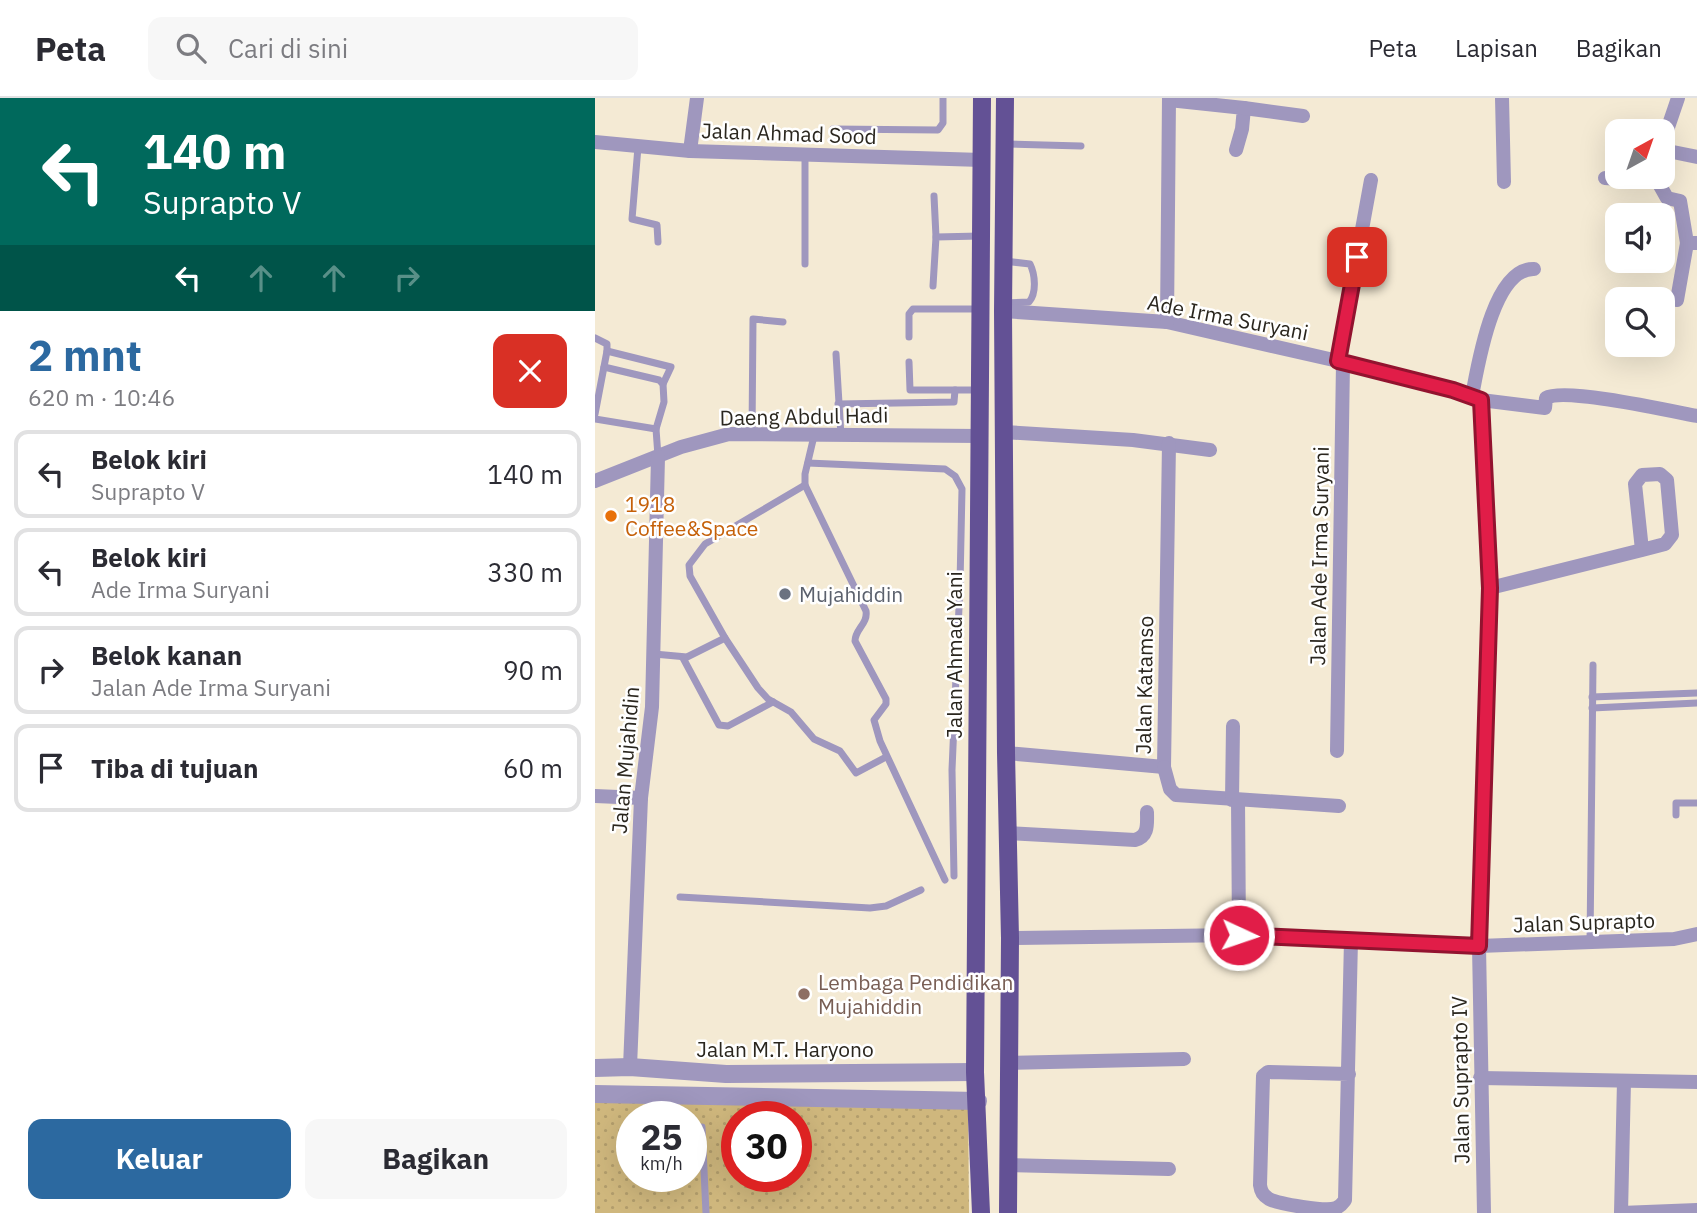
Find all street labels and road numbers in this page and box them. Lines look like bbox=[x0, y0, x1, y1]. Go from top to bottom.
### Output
street label: Jalan Ahmad Sood bbox=[701, 116, 877, 150]
street label: Ade Irma Suryani bbox=[1145, 288, 1311, 346]
street label: Daeng Abdul Hadi bbox=[719, 401, 889, 431]
street label: Jalan Ade Irma Suryani bbox=[1303, 446, 1335, 666]
street label: Jalan Ahmad Yani bbox=[940, 571, 968, 739]
street label: Jalan Katamso bbox=[1129, 615, 1159, 755]
street label: Jalan Mujahidin bbox=[605, 685, 645, 835]
street label: Jalan Suprapto bbox=[1513, 906, 1655, 938]
street label: Jalan Suprapto IV bbox=[1445, 996, 1475, 1164]
street label: Jalan M.T. Haryono bbox=[696, 1035, 874, 1063]

